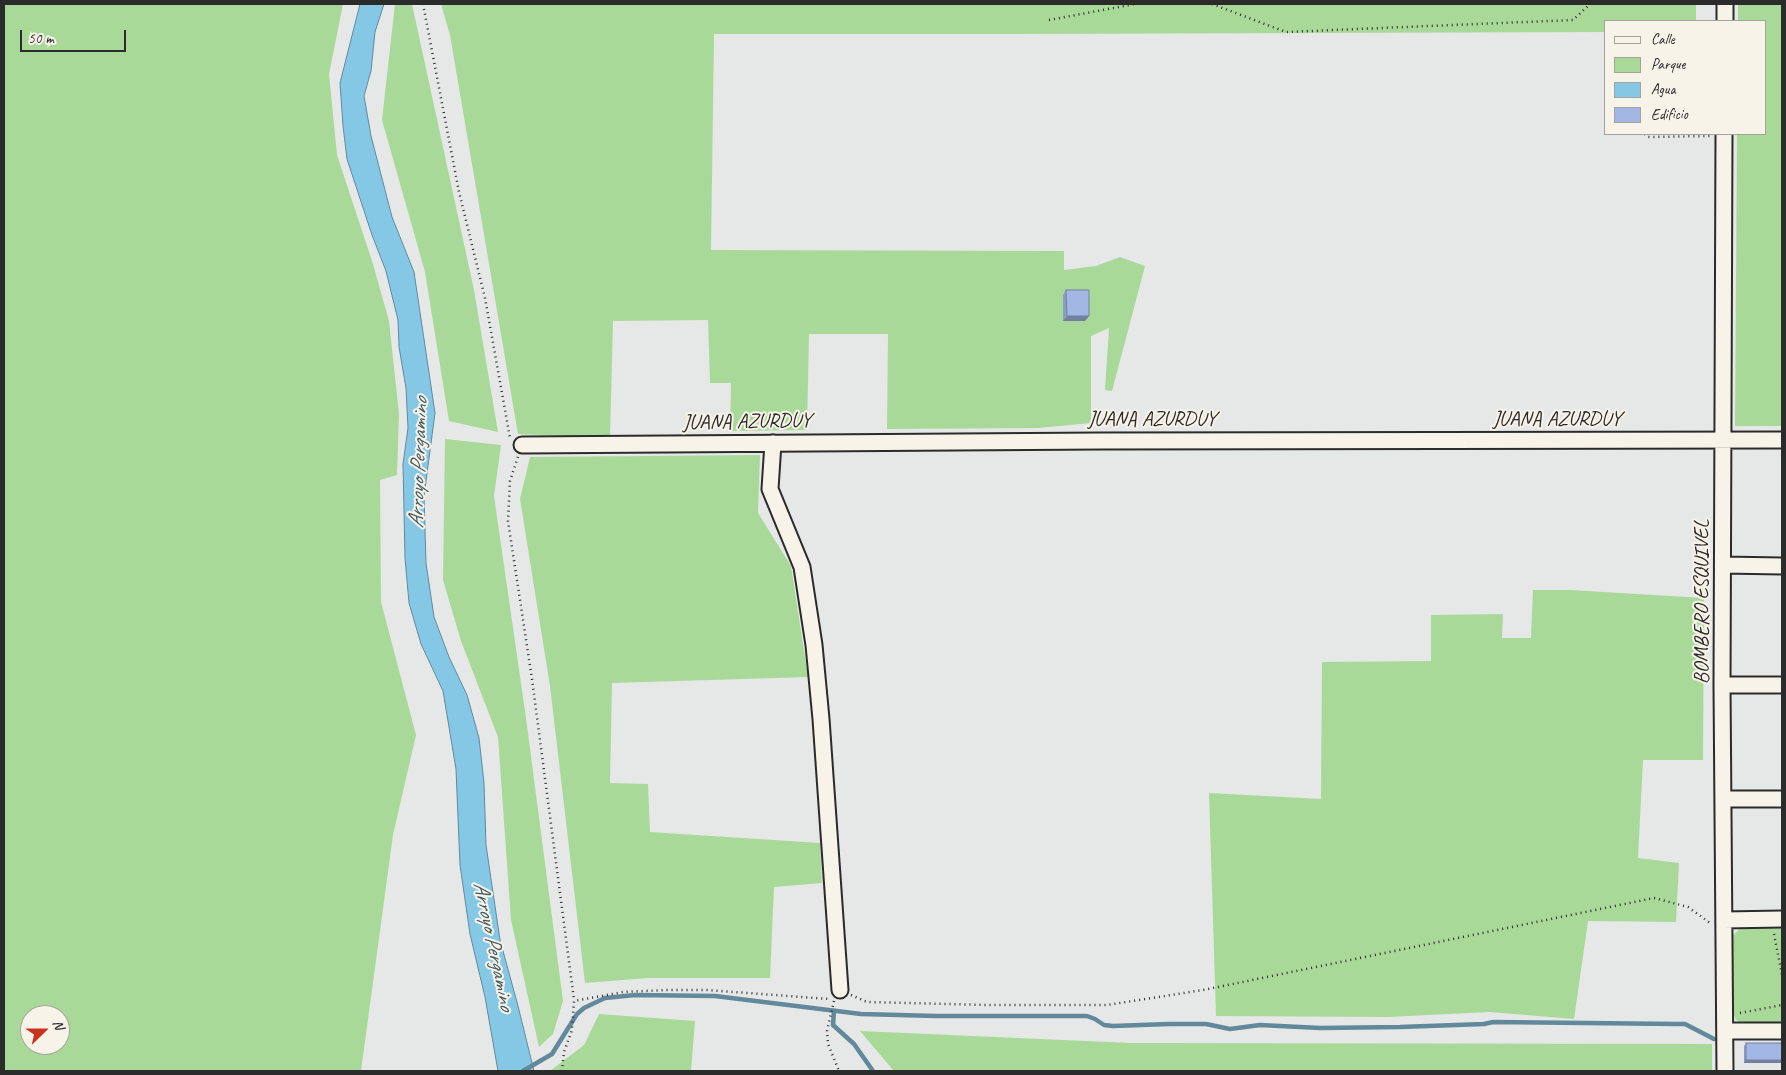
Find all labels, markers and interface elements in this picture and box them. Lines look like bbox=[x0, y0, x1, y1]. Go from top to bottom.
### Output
scale bar bbox=[22, 20, 129, 52]
legend bbox=[1604, 20, 1766, 135]
text: 50 m bbox=[28, 29, 54, 48]
text: Calle bbox=[1651, 30, 1675, 49]
text: Parque bbox=[1651, 55, 1685, 74]
text: Agua bbox=[1651, 80, 1675, 99]
text: Edificio bbox=[1651, 105, 1688, 124]
water label: Arroyo Pergamino bbox=[404, 397, 434, 529]
street label: JUANA AZURDUY bbox=[1088, 406, 1216, 432]
street label: JUANA AZURDUY bbox=[1493, 406, 1621, 432]
street label: JUANA AZURDUY bbox=[682, 408, 812, 436]
street label: BOMBERO ESQUIVEL bbox=[1689, 520, 1715, 684]
water label: Arroyo Pergamino bbox=[467, 879, 519, 1013]
north arrow bbox=[20, 1005, 70, 1055]
text: N bbox=[49, 1017, 68, 1032]

